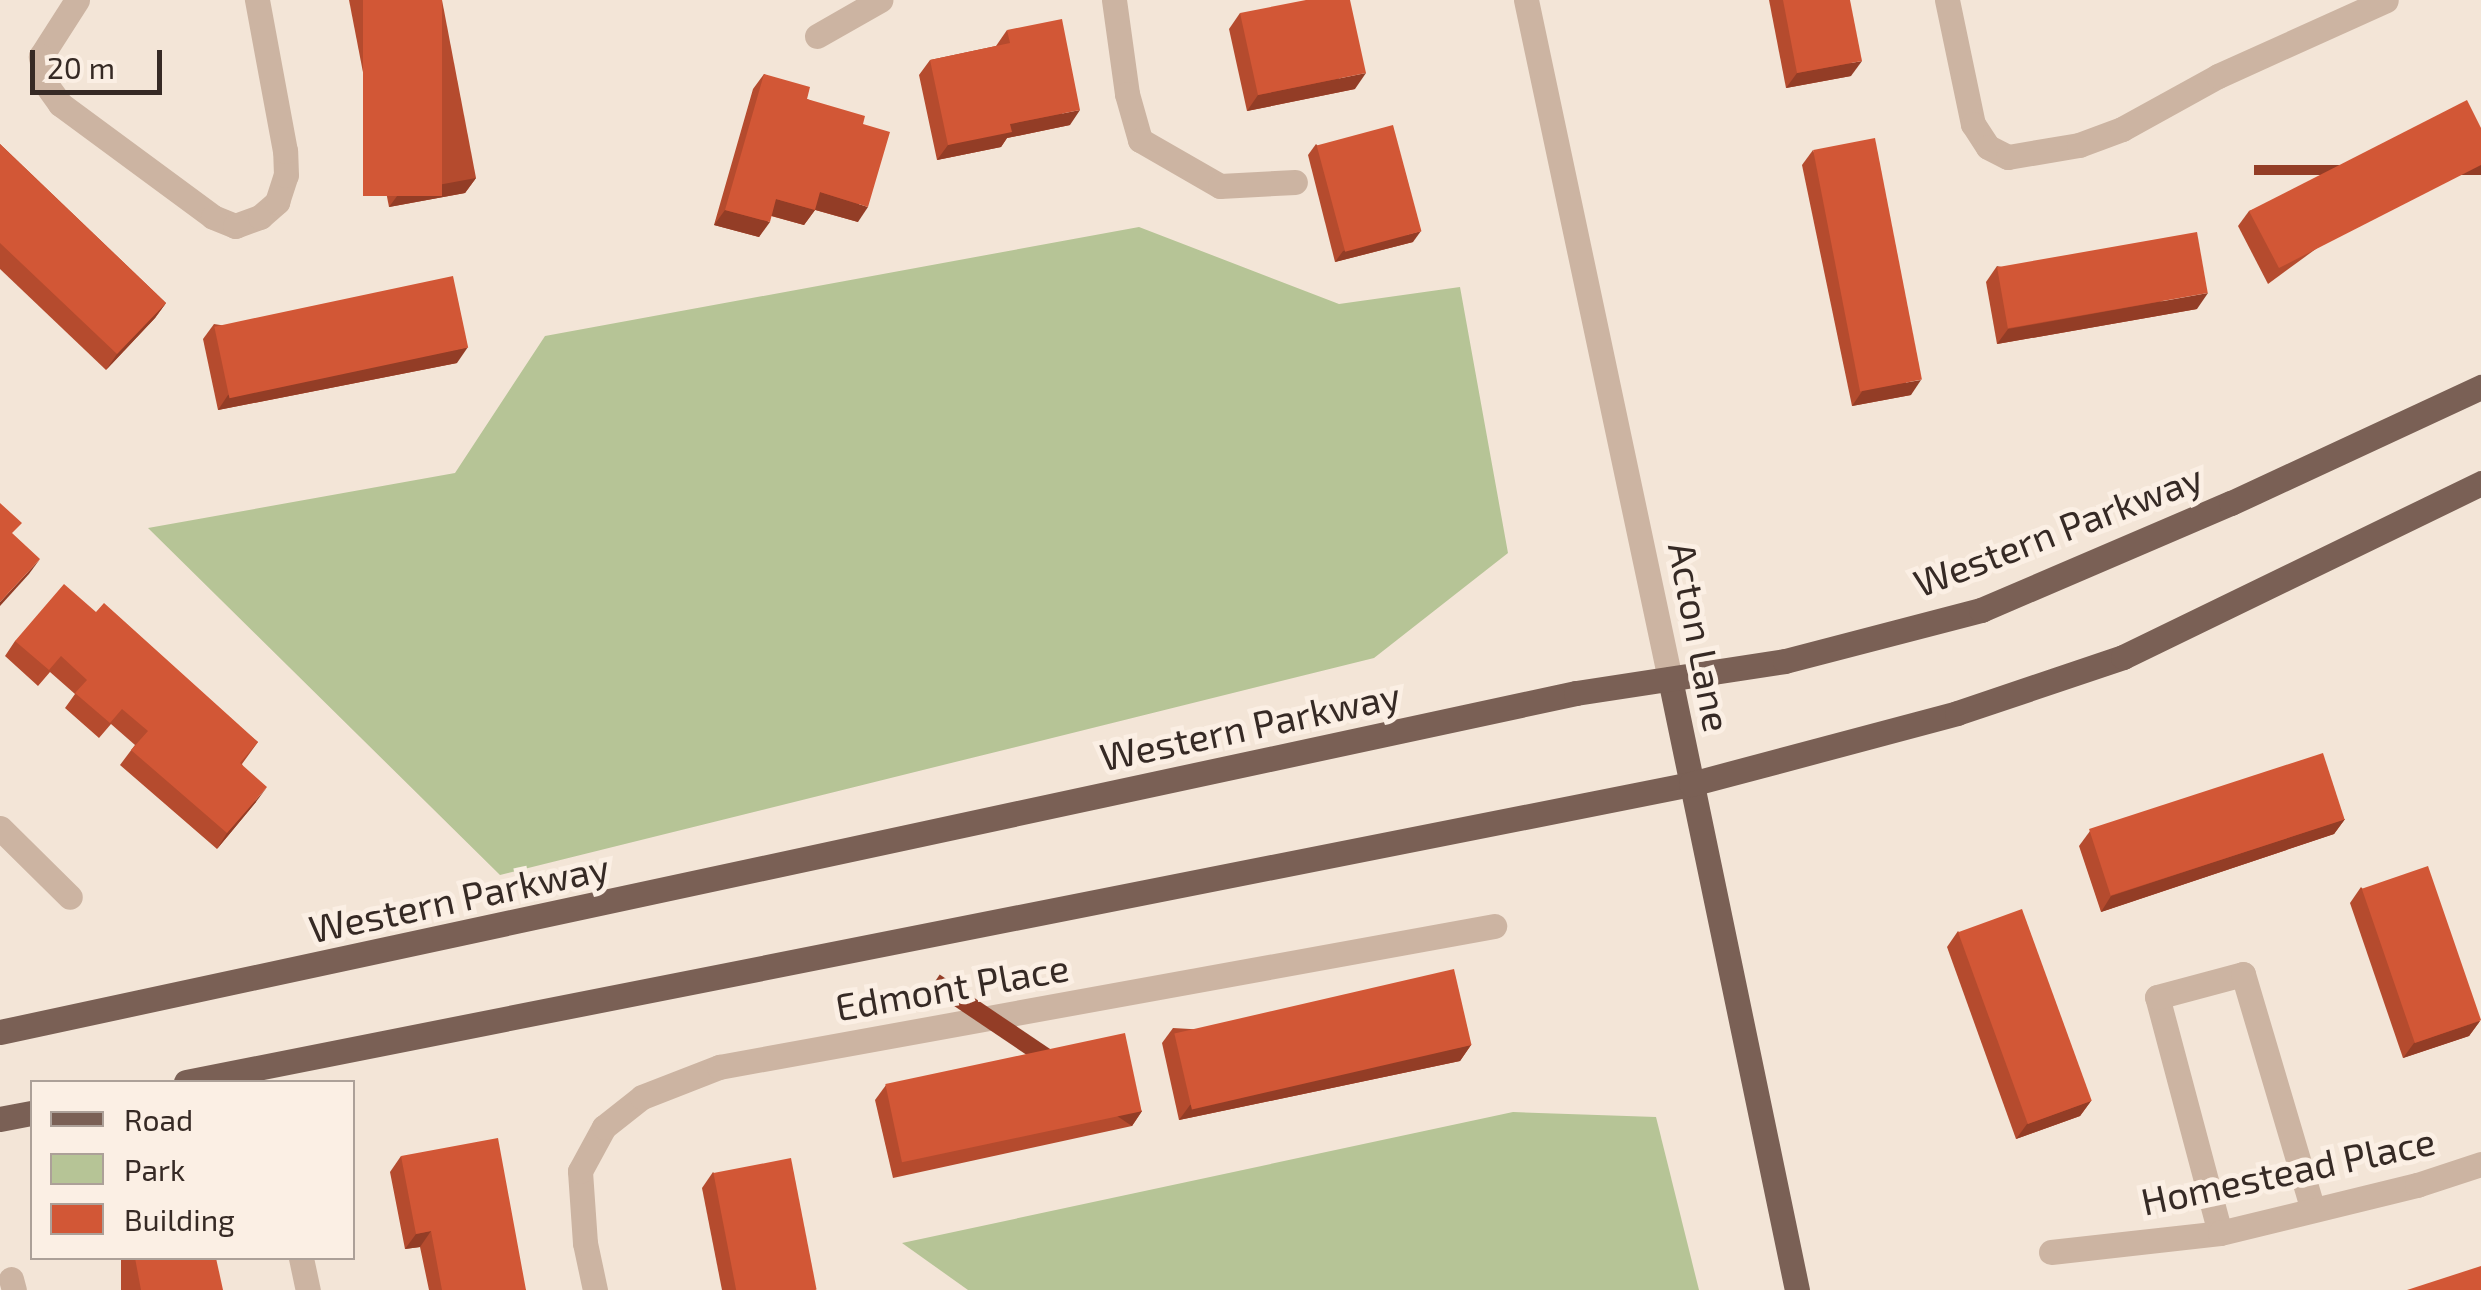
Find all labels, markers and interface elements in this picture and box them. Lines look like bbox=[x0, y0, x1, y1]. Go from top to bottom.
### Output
scale bar bbox=[35, 30, 168, 92]
text: 20 m bbox=[47, 49, 115, 85]
street label: Western Parkway bbox=[1907, 454, 2209, 606]
street label: Acton Lane bbox=[1659, 539, 1741, 735]
street label: Western Parkway bbox=[1096, 672, 1404, 780]
street label: Western Parkway bbox=[305, 844, 613, 952]
street label: Edmont Place bbox=[832, 944, 1072, 1030]
legend bbox=[30, 1080, 355, 1260]
text: Road bbox=[124, 1101, 193, 1137]
street label: Homestead Place bbox=[2137, 1118, 2439, 1224]
text: Park bbox=[124, 1151, 185, 1187]
text: Building bbox=[124, 1201, 235, 1237]

